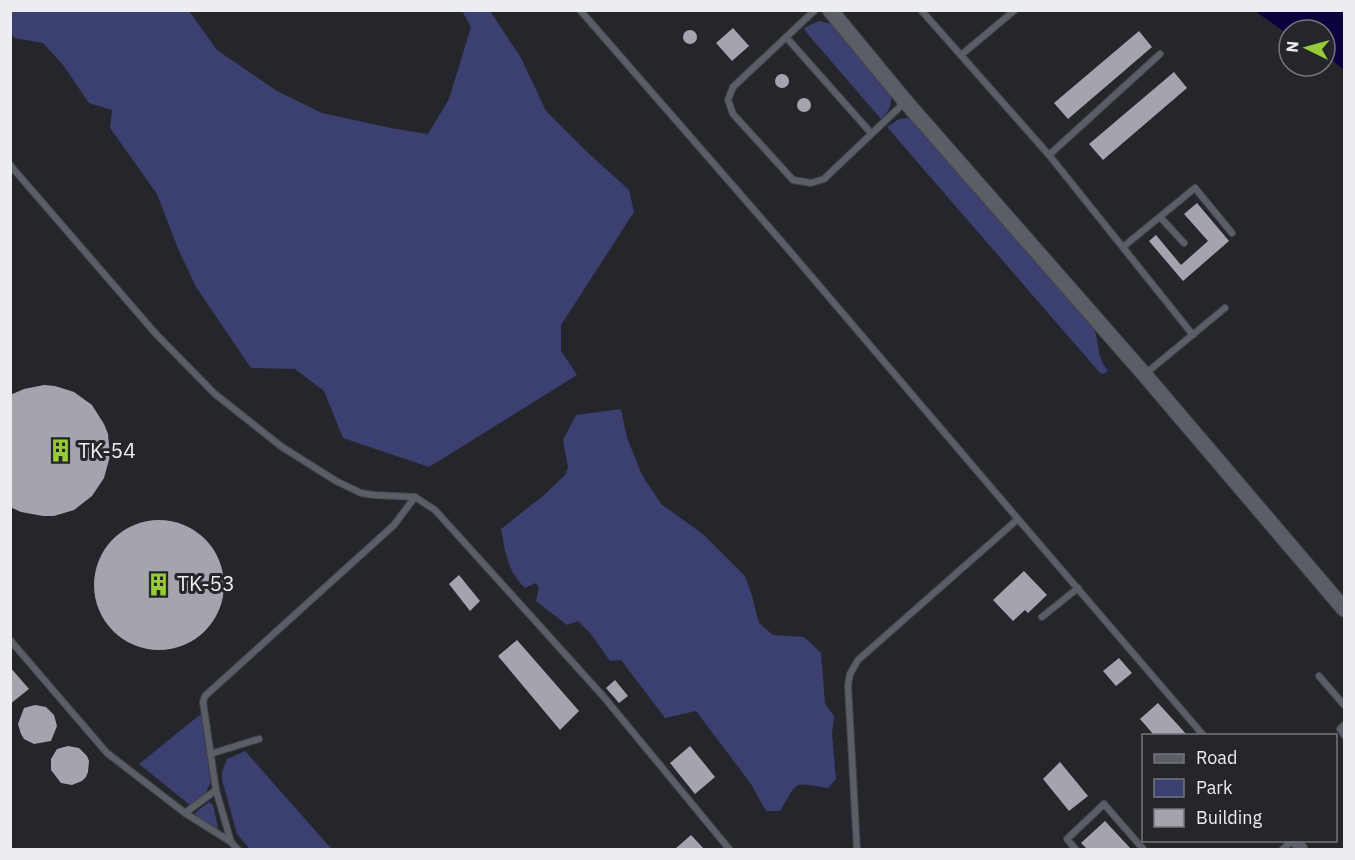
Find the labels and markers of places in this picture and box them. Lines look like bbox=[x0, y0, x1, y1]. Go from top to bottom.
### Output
place label: TK-54 bbox=[78, 436, 136, 464]
building icon: TK-54 bbox=[47, 438, 73, 464]
place label: TK-53 bbox=[177, 569, 235, 597]
building icon: TK-53 bbox=[146, 571, 172, 597]

